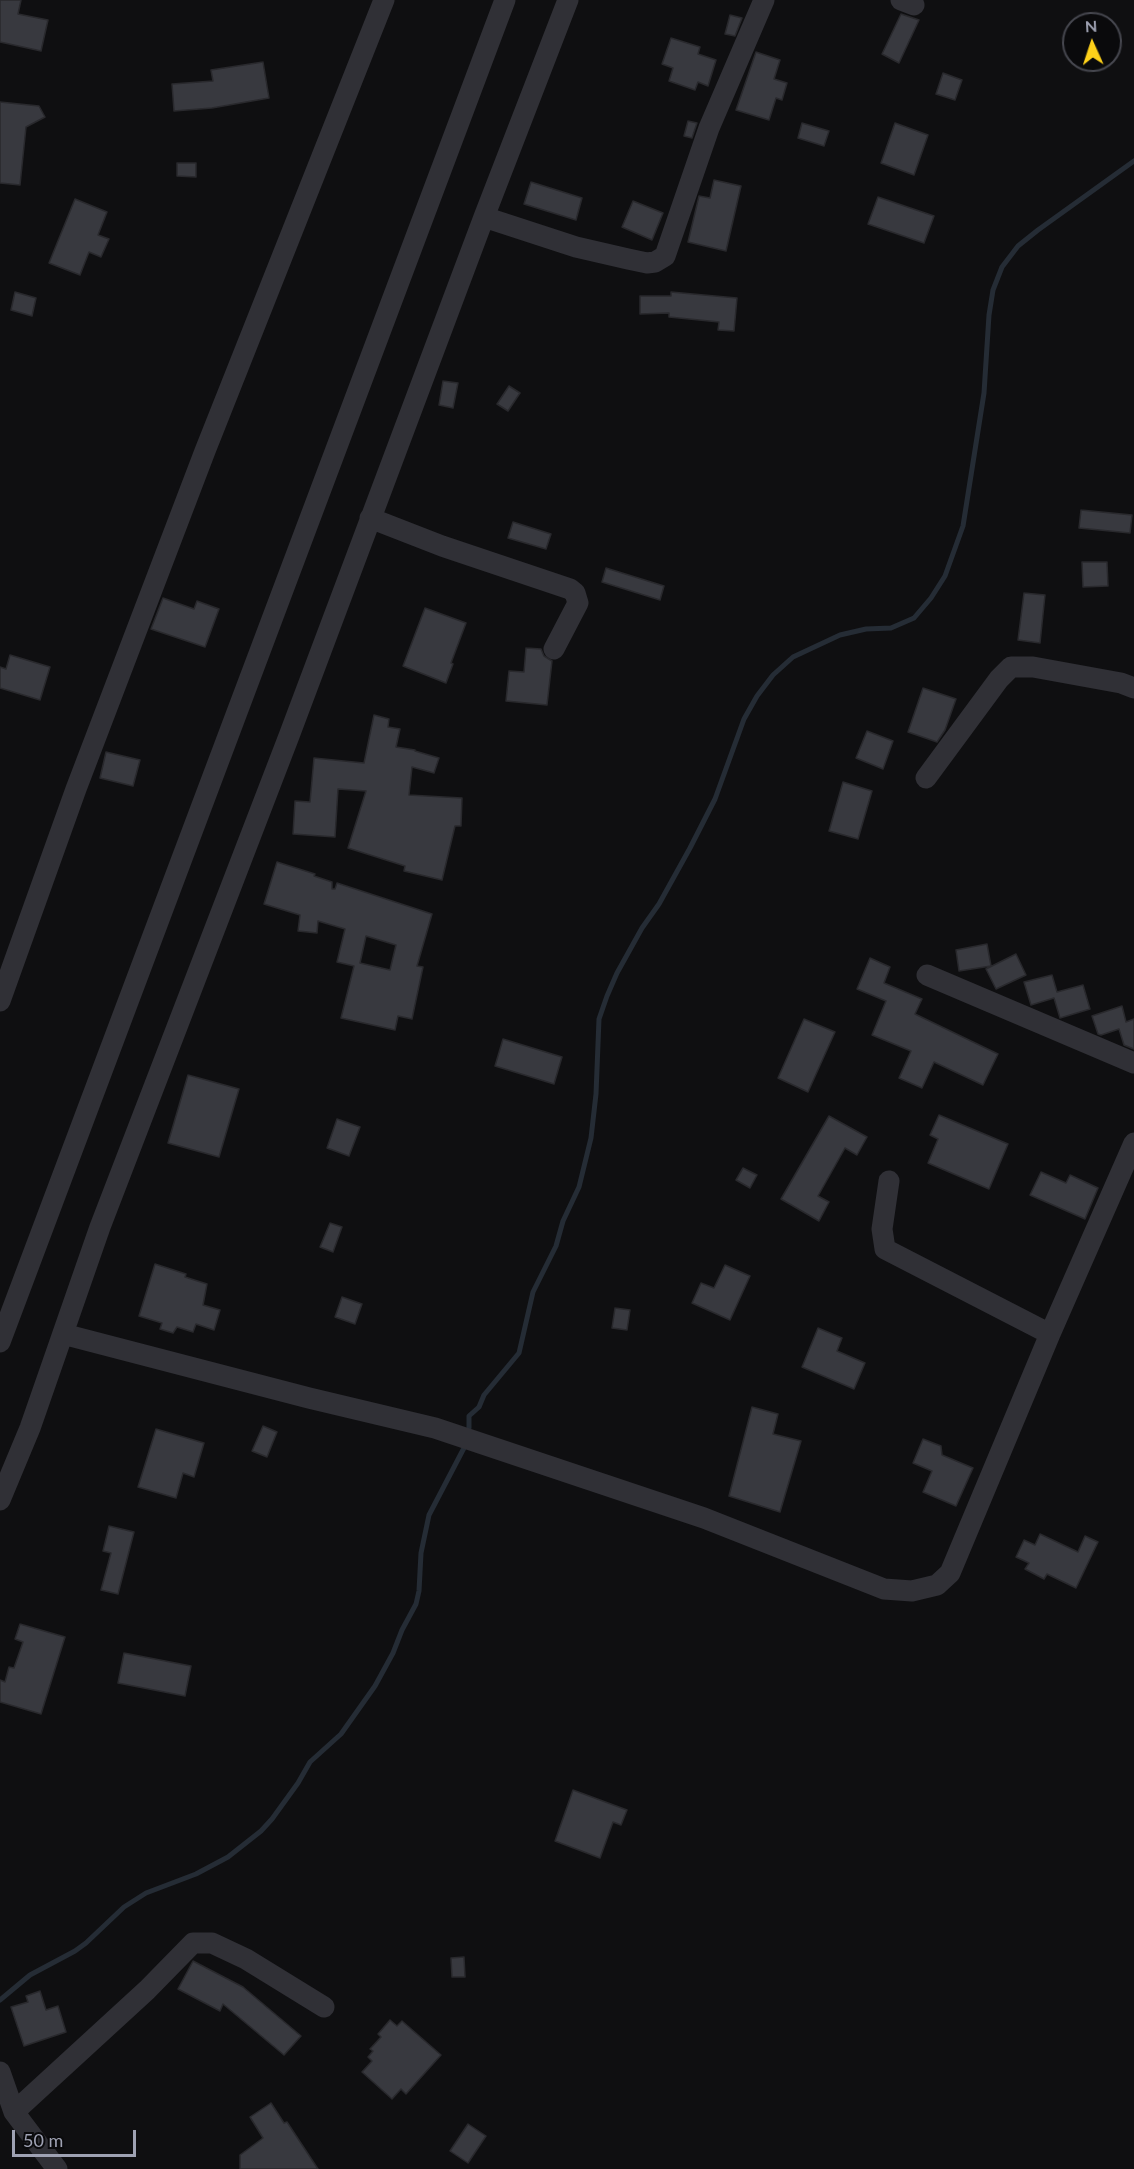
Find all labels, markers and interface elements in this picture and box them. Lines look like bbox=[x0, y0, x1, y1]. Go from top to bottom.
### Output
north arrow bbox=[1062, 12, 1122, 72]
text: N bbox=[1084, 16, 1098, 35]
scale bar bbox=[15, 2118, 140, 2156]
text: 50 m bbox=[23, 2129, 63, 2151]

